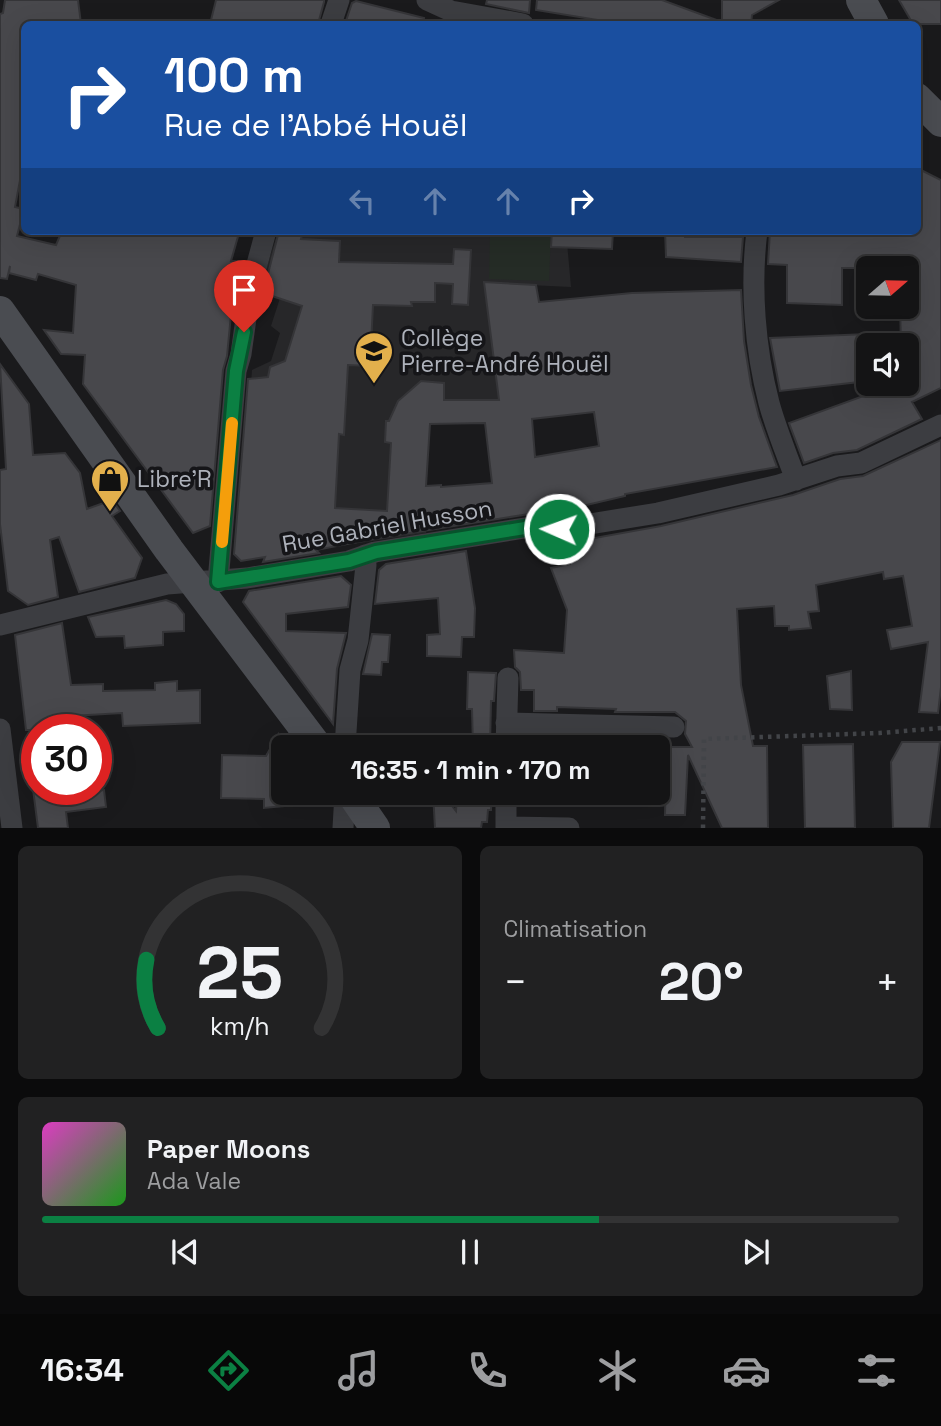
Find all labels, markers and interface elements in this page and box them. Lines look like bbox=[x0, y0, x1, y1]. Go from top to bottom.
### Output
text: 100 m bbox=[164, 44, 304, 106]
icon: right bbox=[49, 49, 140, 140]
text: Rue de l'Abbé Houël bbox=[164, 105, 468, 145]
icon: left bbox=[343, 182, 381, 220]
icon: ahead bbox=[416, 182, 454, 220]
icon: ahead bbox=[489, 182, 527, 220]
icon: right bbox=[562, 182, 600, 220]
north arrow bbox=[856, 256, 919, 318]
map controls bbox=[856, 256, 919, 396]
pin bbox=[214, 260, 274, 332]
icon: arrive bbox=[225, 271, 263, 309]
place label: Collège Pierre-André Houël bbox=[401, 323, 609, 379]
school or university icon: Collège Pierre-André Houël bbox=[353, 330, 395, 385]
button: sound bbox=[856, 333, 919, 396]
shop icon: Libre'R bbox=[89, 458, 131, 513]
place label: Libre'R bbox=[137, 464, 211, 494]
position arrow bbox=[522, 492, 596, 566]
street label: Rue Gabriel Husson bbox=[280, 493, 494, 559]
speed limit sign: 30 bbox=[21, 714, 112, 805]
text: 16:35 · 1 min · 170 m bbox=[351, 753, 590, 787]
text: Climatisation bbox=[504, 914, 647, 944]
text: 25 bbox=[196, 927, 283, 1020]
text: 20° bbox=[659, 949, 744, 1015]
text: − bbox=[504, 958, 527, 1006]
text: + bbox=[875, 958, 899, 1006]
text: km/h bbox=[210, 1010, 270, 1042]
text: Paper Moons bbox=[147, 1132, 310, 1166]
text: Ada Vale bbox=[147, 1166, 241, 1196]
icon: previous bbox=[166, 1233, 204, 1271]
icon: pause bbox=[451, 1233, 489, 1271]
icon: next bbox=[737, 1233, 775, 1271]
icon: directions bbox=[204, 1346, 253, 1395]
icon: music bbox=[334, 1346, 383, 1395]
icon: phone bbox=[463, 1346, 512, 1395]
icon: climate bbox=[593, 1346, 642, 1395]
icon: car bbox=[722, 1346, 771, 1395]
icon: filters bbox=[852, 1346, 901, 1395]
text: 16:34 bbox=[40, 1350, 124, 1390]

